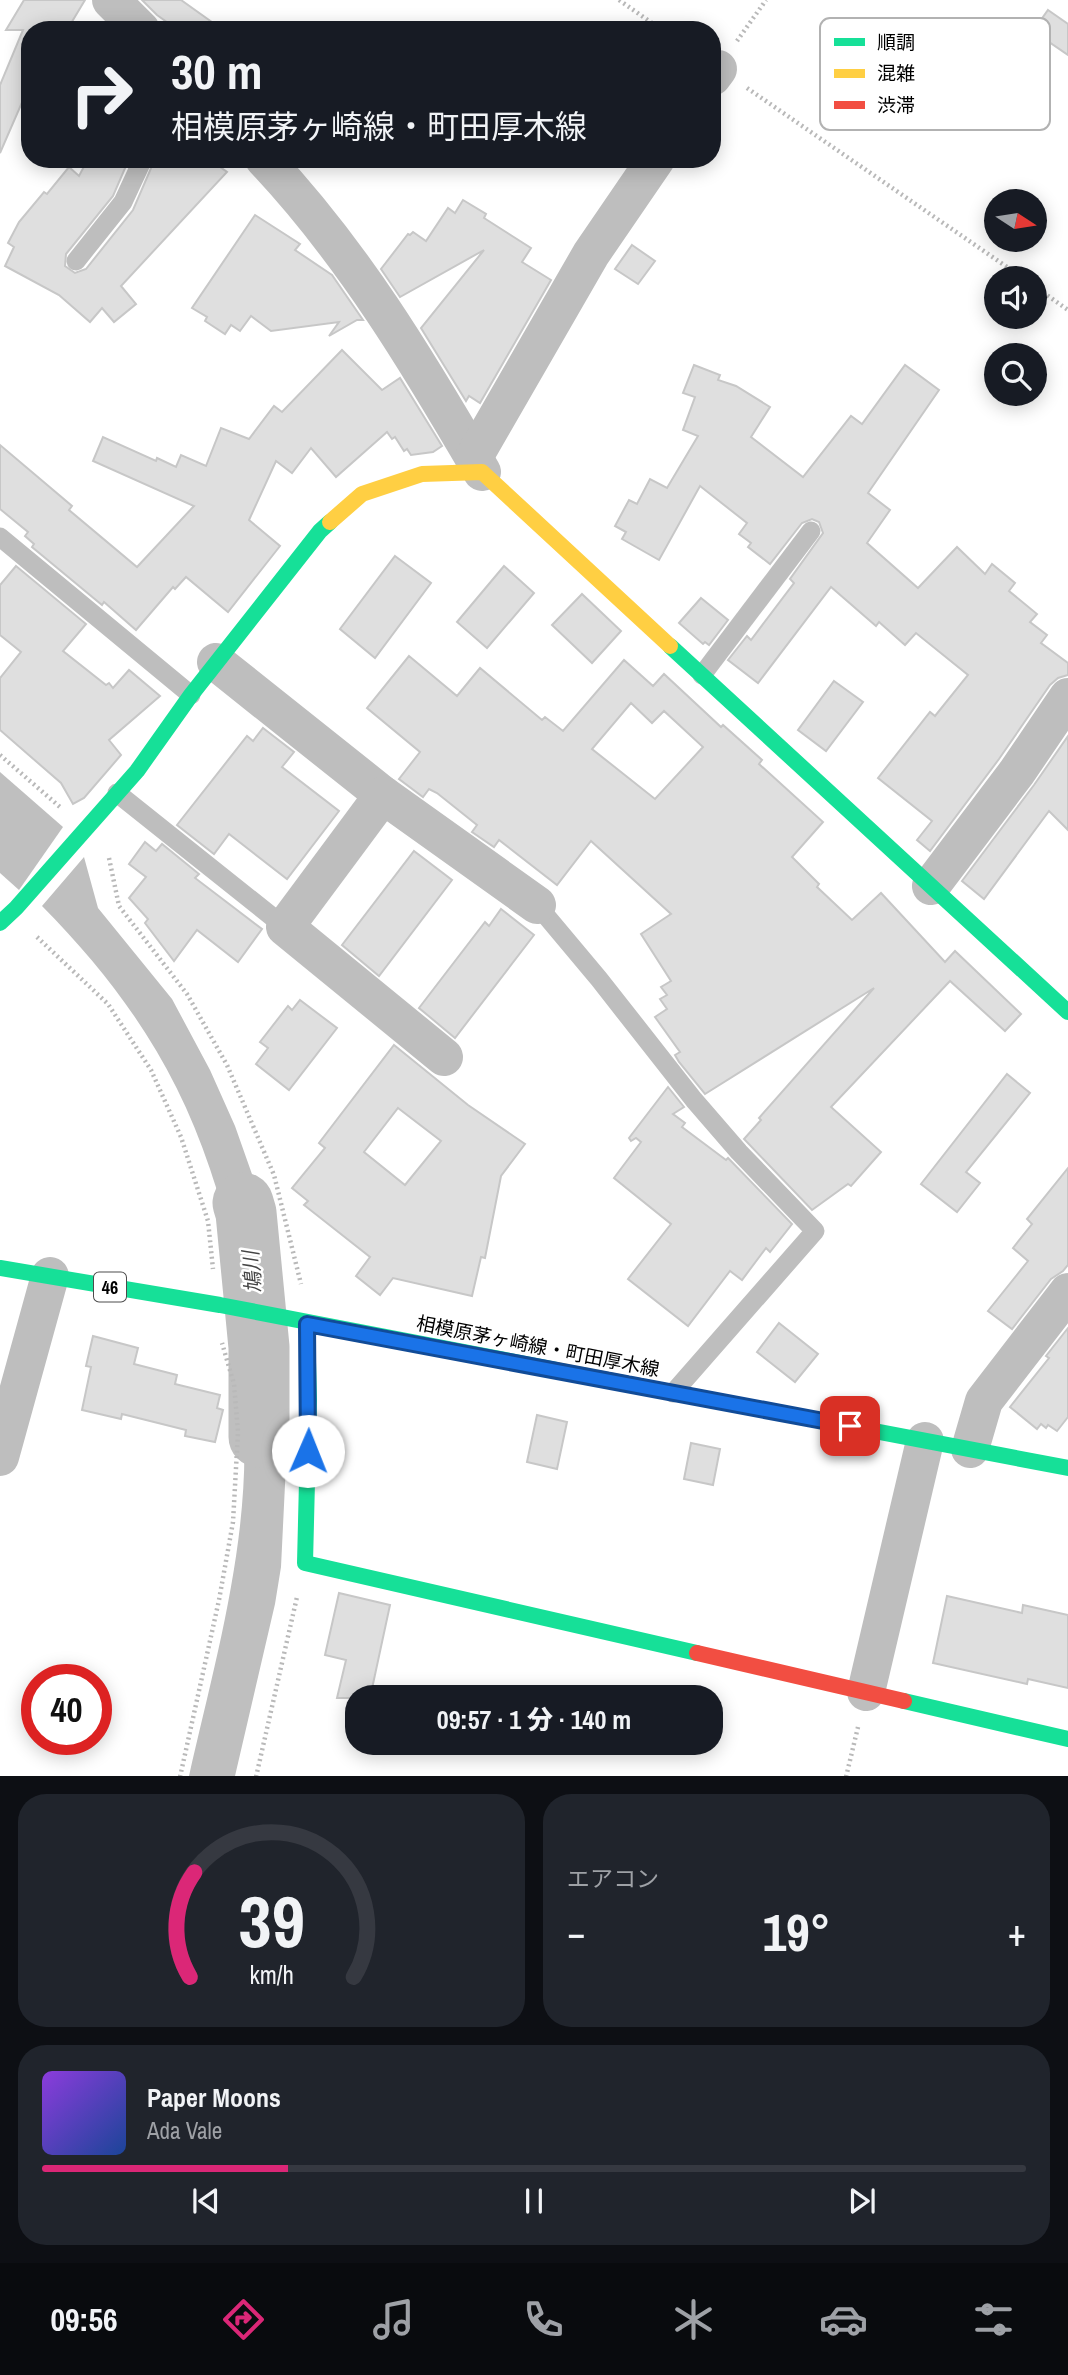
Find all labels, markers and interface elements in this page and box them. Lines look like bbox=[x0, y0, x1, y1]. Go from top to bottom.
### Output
legend bbox=[820, 18, 1050, 130]
text: 順調 bbox=[877, 29, 915, 55]
text: 30 m bbox=[171, 38, 263, 104]
icon: right bbox=[56, 49, 147, 140]
text: 混雑 bbox=[877, 60, 915, 86]
text: 渋滞 bbox=[877, 92, 915, 118]
text: 相模原茅ヶ崎線・町田厚木線 bbox=[171, 105, 587, 148]
north arrow bbox=[984, 189, 1046, 252]
map controls bbox=[984, 189, 1047, 406]
button: sound bbox=[984, 266, 1047, 329]
button: search bbox=[984, 343, 1047, 406]
water label: 鳩川 bbox=[236, 1248, 268, 1294]
road number: 46 bbox=[94, 1272, 126, 1302]
street label: 相模原茅ヶ崎線・町田厚木線 bbox=[414, 1310, 662, 1382]
pin bbox=[820, 1396, 880, 1456]
icon: arrive bbox=[831, 1407, 869, 1445]
position arrow bbox=[271, 1414, 345, 1488]
speed limit sign: 40 bbox=[21, 1664, 112, 1755]
text: 09:57 · 1 分 · 140 m bbox=[437, 1702, 631, 1737]
text: エアコン bbox=[567, 1863, 659, 1894]
text: 39 bbox=[238, 1872, 305, 1970]
text: 19° bbox=[762, 1897, 831, 1967]
text: − bbox=[567, 1907, 585, 1958]
text: + bbox=[1008, 1907, 1026, 1958]
text: km/h bbox=[249, 1957, 294, 1991]
text: Paper Moons bbox=[147, 2080, 281, 2115]
text: Ada Vale bbox=[147, 2115, 222, 2146]
icon: previous bbox=[187, 2182, 225, 2220]
icon: pause bbox=[515, 2182, 553, 2220]
icon: next bbox=[843, 2182, 881, 2220]
icon: directions bbox=[219, 2295, 268, 2344]
icon: music bbox=[369, 2295, 418, 2344]
icon: phone bbox=[519, 2295, 568, 2344]
icon: climate bbox=[669, 2295, 718, 2344]
icon: car bbox=[819, 2295, 868, 2344]
icon: filters bbox=[969, 2295, 1018, 2344]
text: 09:56 bbox=[50, 2298, 118, 2341]

